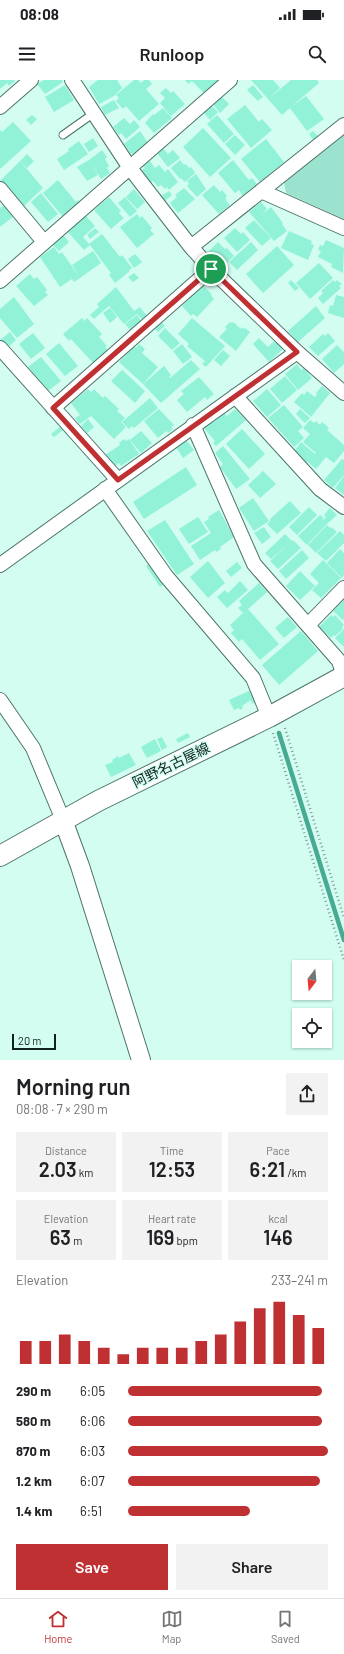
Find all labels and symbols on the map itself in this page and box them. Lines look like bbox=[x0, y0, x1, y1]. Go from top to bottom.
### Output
pin bbox=[194, 252, 228, 286]
street label: 阿野名古屋線 bbox=[129, 738, 212, 791]
north arrow bbox=[292, 960, 332, 1000]
scale bar bbox=[12, 1032, 56, 1051]

